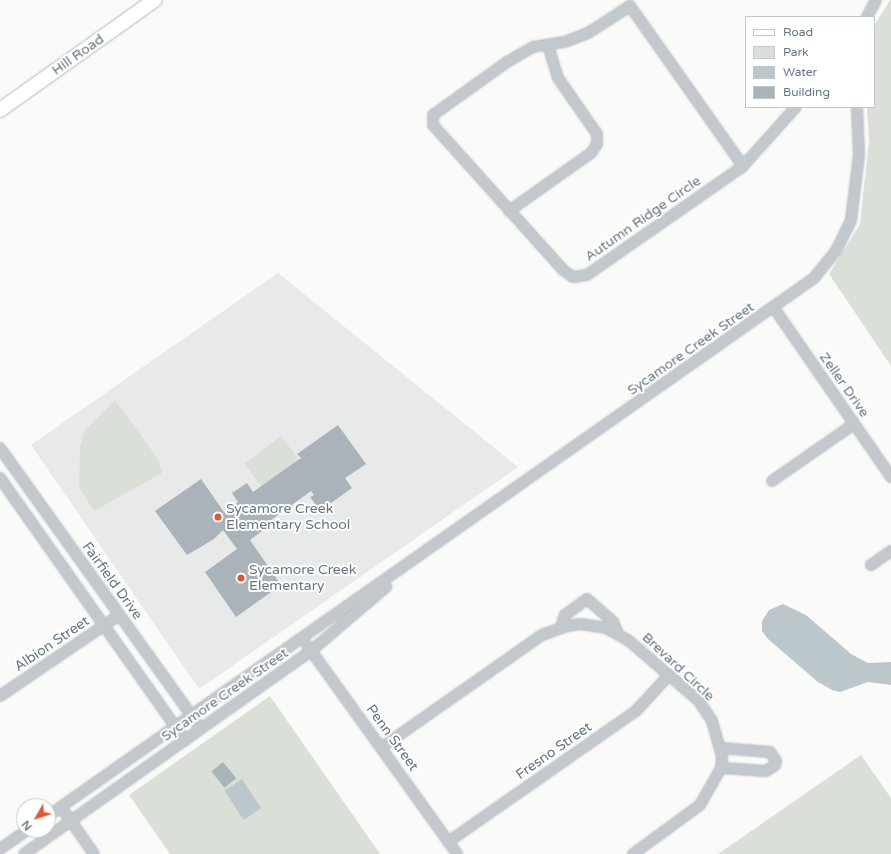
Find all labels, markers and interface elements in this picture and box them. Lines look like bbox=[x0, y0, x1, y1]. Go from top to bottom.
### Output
legend bbox=[745, 16, 875, 108]
text: Road bbox=[783, 25, 813, 39]
street label: Hill Road bbox=[49, 31, 107, 79]
text: Park bbox=[783, 45, 809, 59]
text: Water bbox=[783, 65, 817, 79]
text: Building bbox=[783, 85, 830, 99]
street label: Autumn Ridge Circle bbox=[582, 173, 704, 265]
street label: Sycamore Creek Street bbox=[624, 299, 758, 399]
street label: Zeller Drive bbox=[816, 349, 872, 421]
place label: Sycamore Creek Elementary School bbox=[226, 501, 350, 534]
marker: Sycamore Creek Elementary School bbox=[213, 512, 223, 522]
street label: Fairfield Drive bbox=[78, 539, 146, 623]
place label: Sycamore Creek Elementary bbox=[249, 562, 356, 594]
marker: Sycamore Creek Elementary bbox=[236, 573, 246, 583]
street label: Albion Street bbox=[11, 613, 93, 675]
street label: Brevard Circle bbox=[638, 629, 718, 705]
street label: Sycamore Creek Street bbox=[158, 645, 292, 745]
street label: Penn Street bbox=[362, 702, 422, 774]
street label: Fresno Street bbox=[513, 719, 595, 783]
north arrow bbox=[16, 798, 56, 838]
text: N bbox=[19, 818, 35, 833]

